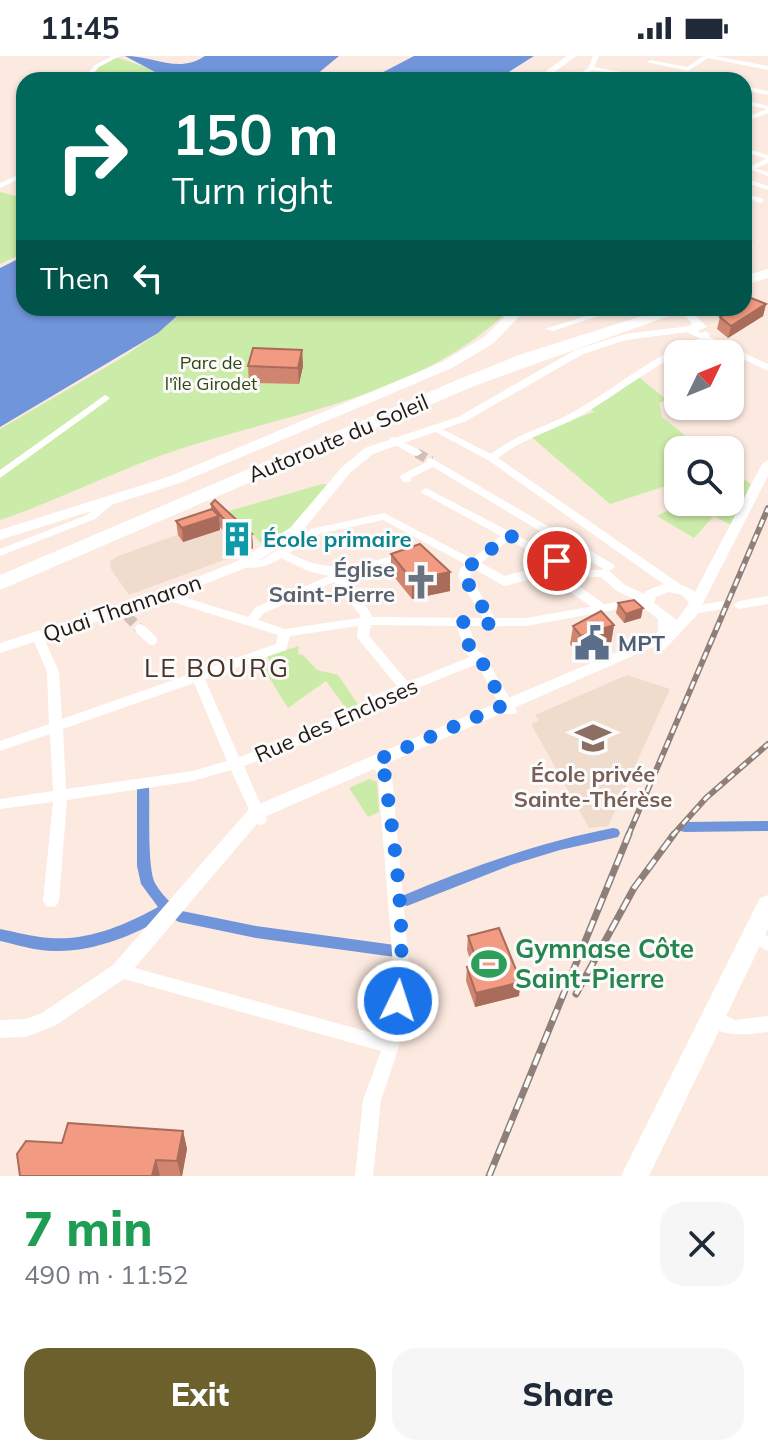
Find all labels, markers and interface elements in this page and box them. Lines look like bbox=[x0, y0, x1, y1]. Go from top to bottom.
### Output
text: 11:45 bbox=[40, 9, 119, 47]
text: 150 m bbox=[172, 99, 339, 169]
icon: right bbox=[40, 104, 144, 208]
text: Turn right bbox=[172, 168, 333, 213]
icon: left bbox=[126, 256, 170, 300]
text: Then bbox=[40, 259, 110, 297]
north arrow bbox=[664, 340, 744, 420]
map controls bbox=[664, 340, 744, 516]
park label: Parc de l'île Girodet bbox=[165, 351, 257, 395]
street label: Autoroute du Soleil bbox=[244, 387, 432, 489]
button: search bbox=[664, 436, 744, 516]
building icon: École primaire bbox=[218, 520, 256, 558]
place label: École primaire bbox=[263, 525, 411, 553]
pin bbox=[523, 527, 591, 595]
icon: arrive bbox=[535, 539, 579, 583]
place label: Église Saint-Pierre bbox=[269, 555, 395, 608]
church icon: Église Saint-Pierre bbox=[402, 563, 440, 601]
street label: Quai Thannaron bbox=[39, 568, 205, 648]
public building icon: MPT bbox=[573, 624, 611, 662]
place label: MPT bbox=[618, 629, 665, 657]
district label: LE BOURG bbox=[144, 651, 290, 684]
street label: Rue des Encloses bbox=[250, 671, 422, 769]
school or university icon: École privée Sainte-Thérèse bbox=[574, 719, 612, 757]
place label: École privée Sainte-Thérèse bbox=[514, 760, 672, 813]
place label: Gymnase Côte Saint-Pierre bbox=[515, 932, 694, 995]
sports icon: Gymnase Côte Saint-Pierre bbox=[470, 945, 508, 983]
position arrow bbox=[356, 959, 440, 1043]
text: 7 min bbox=[24, 1198, 153, 1258]
button: close bbox=[660, 1202, 744, 1286]
text: 490 m · 11:52 bbox=[24, 1258, 188, 1291]
button: Exit bbox=[24, 1348, 376, 1440]
button: Share bbox=[392, 1348, 744, 1440]

